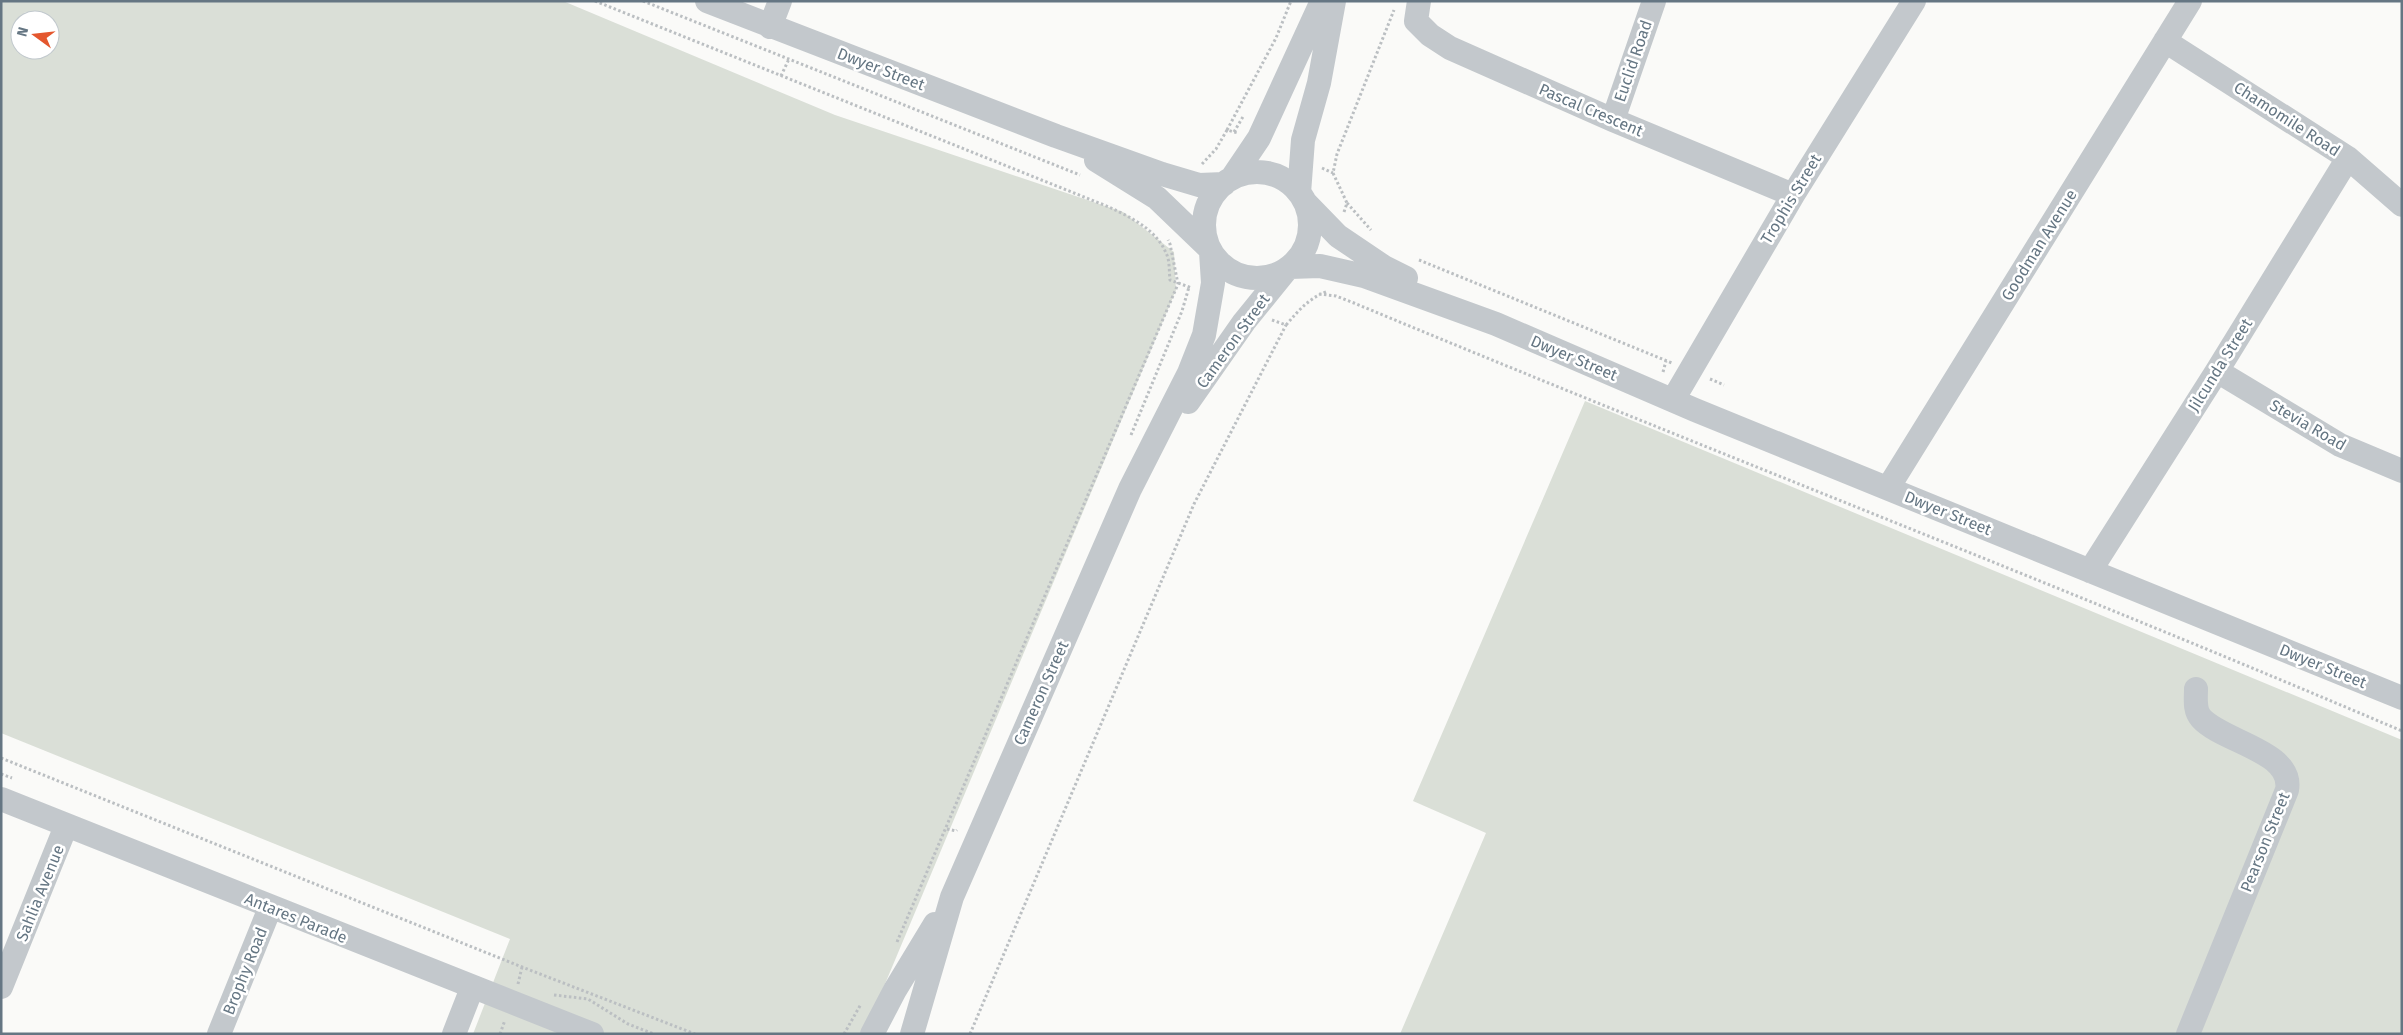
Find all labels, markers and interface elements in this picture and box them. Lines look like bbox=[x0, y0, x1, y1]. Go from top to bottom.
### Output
north arrow bbox=[10, 10, 60, 60]
street label: Euclid Road bbox=[1610, 18, 1656, 104]
text: N bbox=[14, 25, 32, 38]
street label: Dwyer Street bbox=[835, 44, 928, 94]
street label: Chamomile Road bbox=[2230, 78, 2344, 160]
street label: Pascal Crescent bbox=[1536, 80, 1646, 141]
street label: Trophis Street bbox=[1757, 150, 1825, 247]
street label: Goodman Avenue bbox=[1997, 186, 2081, 304]
street label: Cameron Street bbox=[1192, 290, 1274, 392]
street label: Jilcunda Street bbox=[2184, 315, 2256, 415]
street label: Dwyer Street bbox=[1528, 331, 1620, 385]
street label: Stevia Road bbox=[2266, 395, 2350, 455]
street label: Dwyer Street bbox=[1902, 487, 1994, 539]
street label: Cameron Street bbox=[1010, 638, 1073, 748]
street label: Dwyer Street bbox=[2277, 640, 2369, 692]
street label: Pearson Street bbox=[2236, 789, 2294, 895]
street label: Sahlia Avenue bbox=[12, 842, 68, 944]
street label: Antares Parade bbox=[242, 889, 350, 947]
street label: Brophy Road bbox=[219, 925, 271, 1017]

